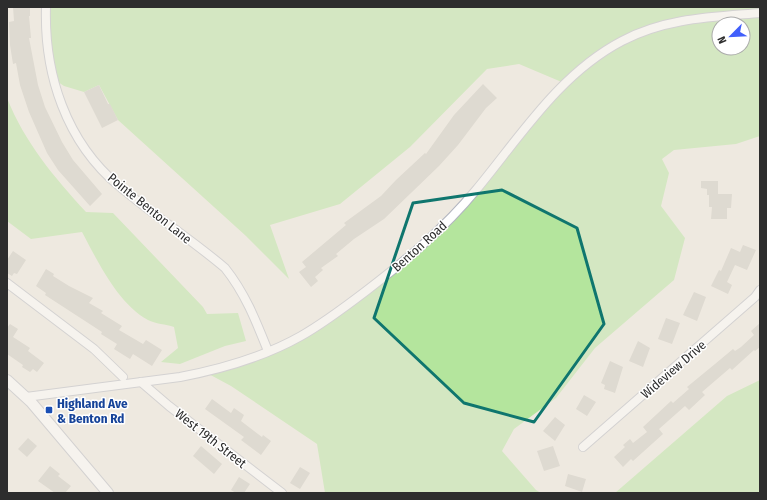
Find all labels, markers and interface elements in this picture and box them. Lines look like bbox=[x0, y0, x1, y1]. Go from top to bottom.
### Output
north arrow bbox=[711, 16, 751, 56]
text: N bbox=[715, 34, 730, 46]
street label: Pointe Benton Lane bbox=[105, 170, 195, 247]
street label: Benton Road bbox=[389, 218, 450, 275]
street label: Wideview Drive bbox=[638, 337, 709, 402]
place label: Highland Ave & Benton Rd bbox=[57, 396, 128, 426]
marker: Highland Ave & Benton Rd bbox=[44, 405, 54, 415]
street label: West 19th Street bbox=[172, 406, 250, 471]

